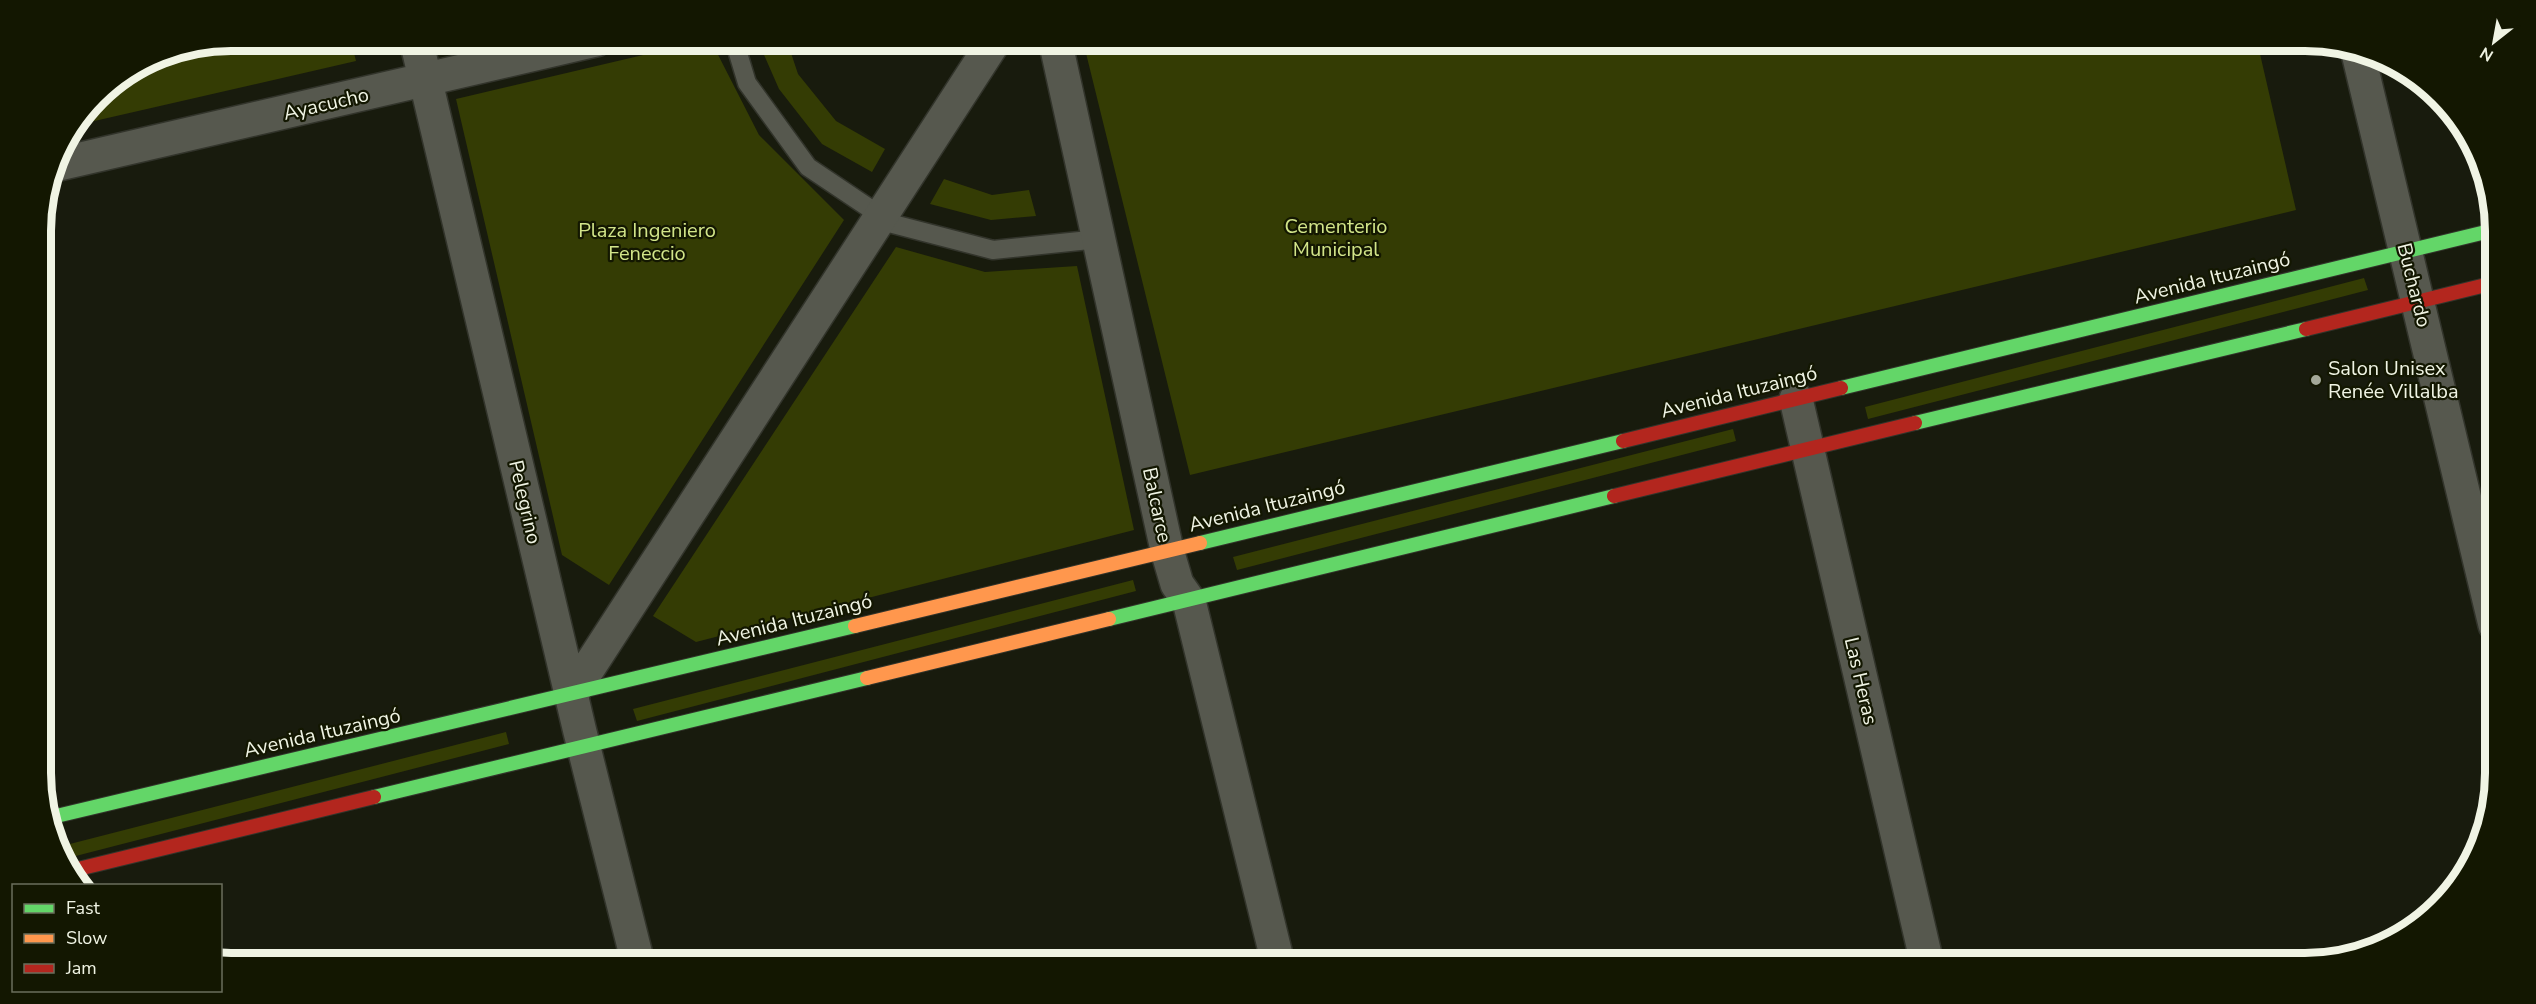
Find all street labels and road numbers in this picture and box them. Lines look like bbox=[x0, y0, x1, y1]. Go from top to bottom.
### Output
street label: Ayacucho bbox=[281, 81, 371, 127]
street label: Buchardo bbox=[2391, 240, 2437, 330]
street label: Avenida Ituzaingó bbox=[2131, 246, 2293, 310]
street label: Avenida Ituzaingó bbox=[1658, 360, 1820, 424]
street label: Pelegrino bbox=[502, 457, 548, 547]
street label: Balcarce bbox=[1136, 465, 1178, 545]
street label: Avenida Ituzaingó bbox=[1186, 474, 1348, 538]
street label: Avenida Ituzaingó bbox=[713, 588, 875, 652]
street label: Las Heras bbox=[1838, 634, 1884, 728]
street label: Avenida Ituzaingó bbox=[241, 702, 403, 764]

